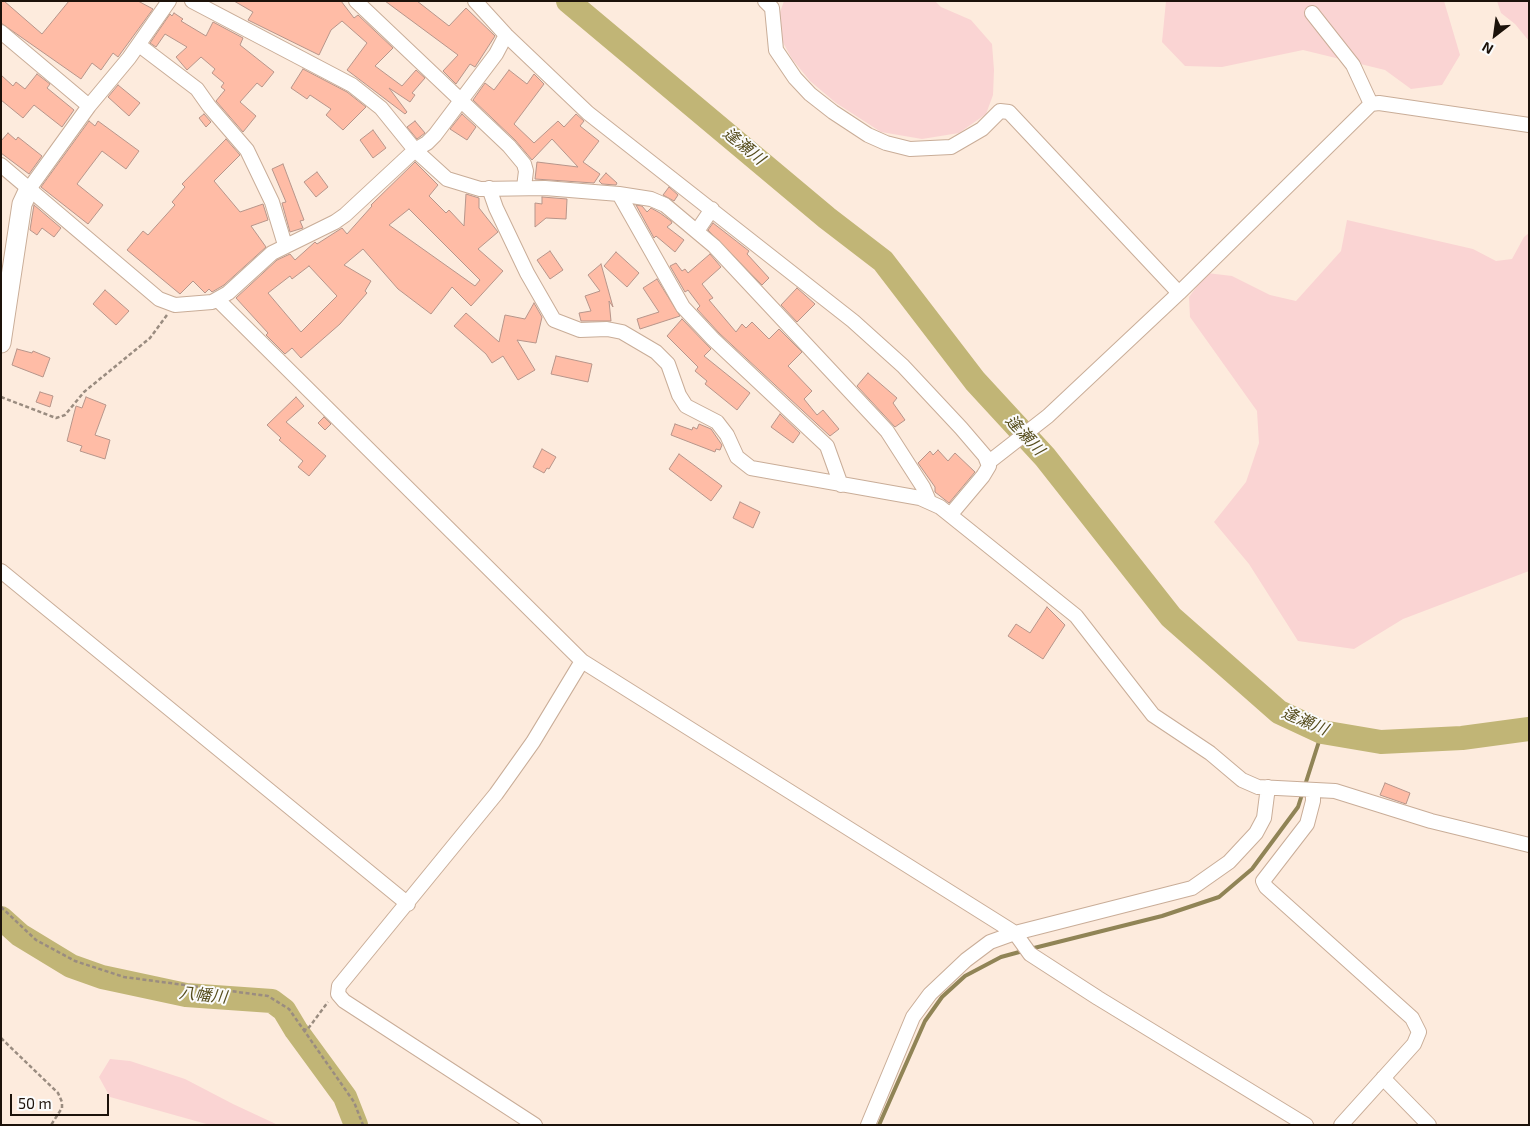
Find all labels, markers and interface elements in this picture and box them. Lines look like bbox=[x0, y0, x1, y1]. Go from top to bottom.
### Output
north arrow bbox=[1470, 10, 1520, 60]
text: N bbox=[1479, 39, 1496, 58]
water label: 逢瀬川 bbox=[719, 123, 769, 169]
water label: 逢瀬川 bbox=[1002, 411, 1048, 459]
water label: 逢瀬川 bbox=[1279, 703, 1331, 739]
water label: 八幡川 bbox=[178, 983, 228, 1007]
scale bar bbox=[12, 1084, 111, 1116]
text: 50 m bbox=[18, 1094, 52, 1112]

